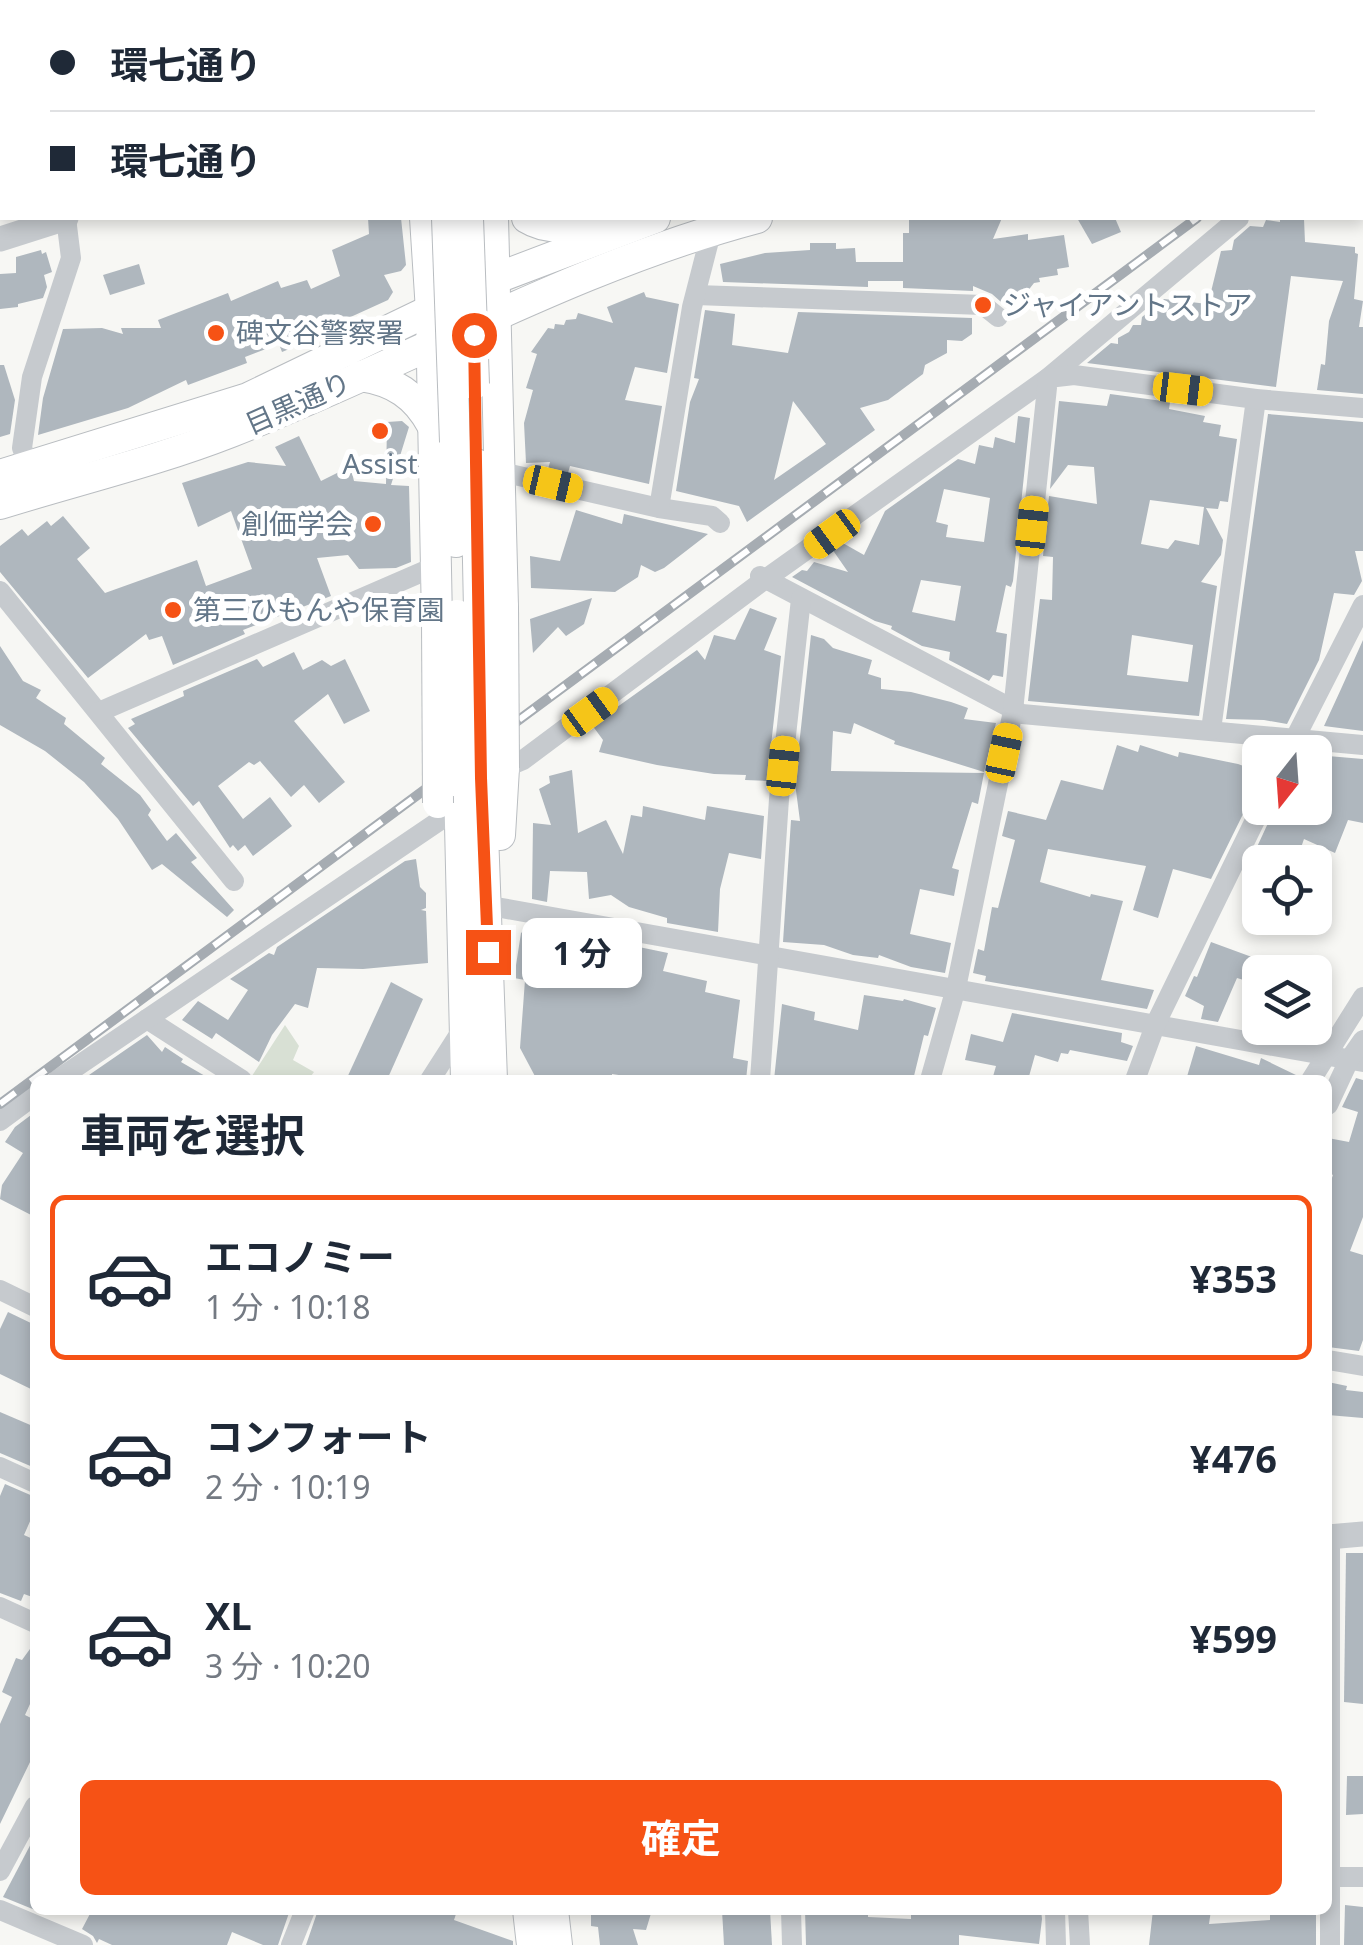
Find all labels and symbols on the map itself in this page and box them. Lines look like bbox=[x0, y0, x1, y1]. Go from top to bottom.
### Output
place label: ジャイアントストア bbox=[1003, 285, 1252, 323]
marker: ジャイアントストア bbox=[972, 294, 994, 316]
place label: 碑文谷警察署 bbox=[236, 313, 404, 351]
route start bbox=[452, 313, 497, 358]
marker: 碑文谷警察署 bbox=[205, 322, 227, 344]
street label: 目黒通り bbox=[239, 362, 356, 442]
car bbox=[1151, 370, 1215, 408]
marker: Assist bbox=[369, 420, 391, 442]
place label: Assist bbox=[342, 444, 418, 482]
car bbox=[520, 463, 586, 505]
car bbox=[1014, 495, 1050, 557]
place label: 創価学会 bbox=[241, 504, 353, 542]
car bbox=[799, 504, 865, 564]
marker: 創価学会 bbox=[362, 513, 384, 535]
place label: 第三ひもんや保育園 bbox=[193, 590, 445, 628]
marker: 第三ひもんや保育園 bbox=[162, 599, 184, 621]
car bbox=[557, 682, 623, 742]
car bbox=[983, 721, 1025, 785]
car bbox=[765, 735, 801, 797]
north arrow bbox=[1242, 735, 1332, 825]
callout: 1 分 bbox=[523, 917, 643, 987]
route end bbox=[466, 930, 511, 975]

